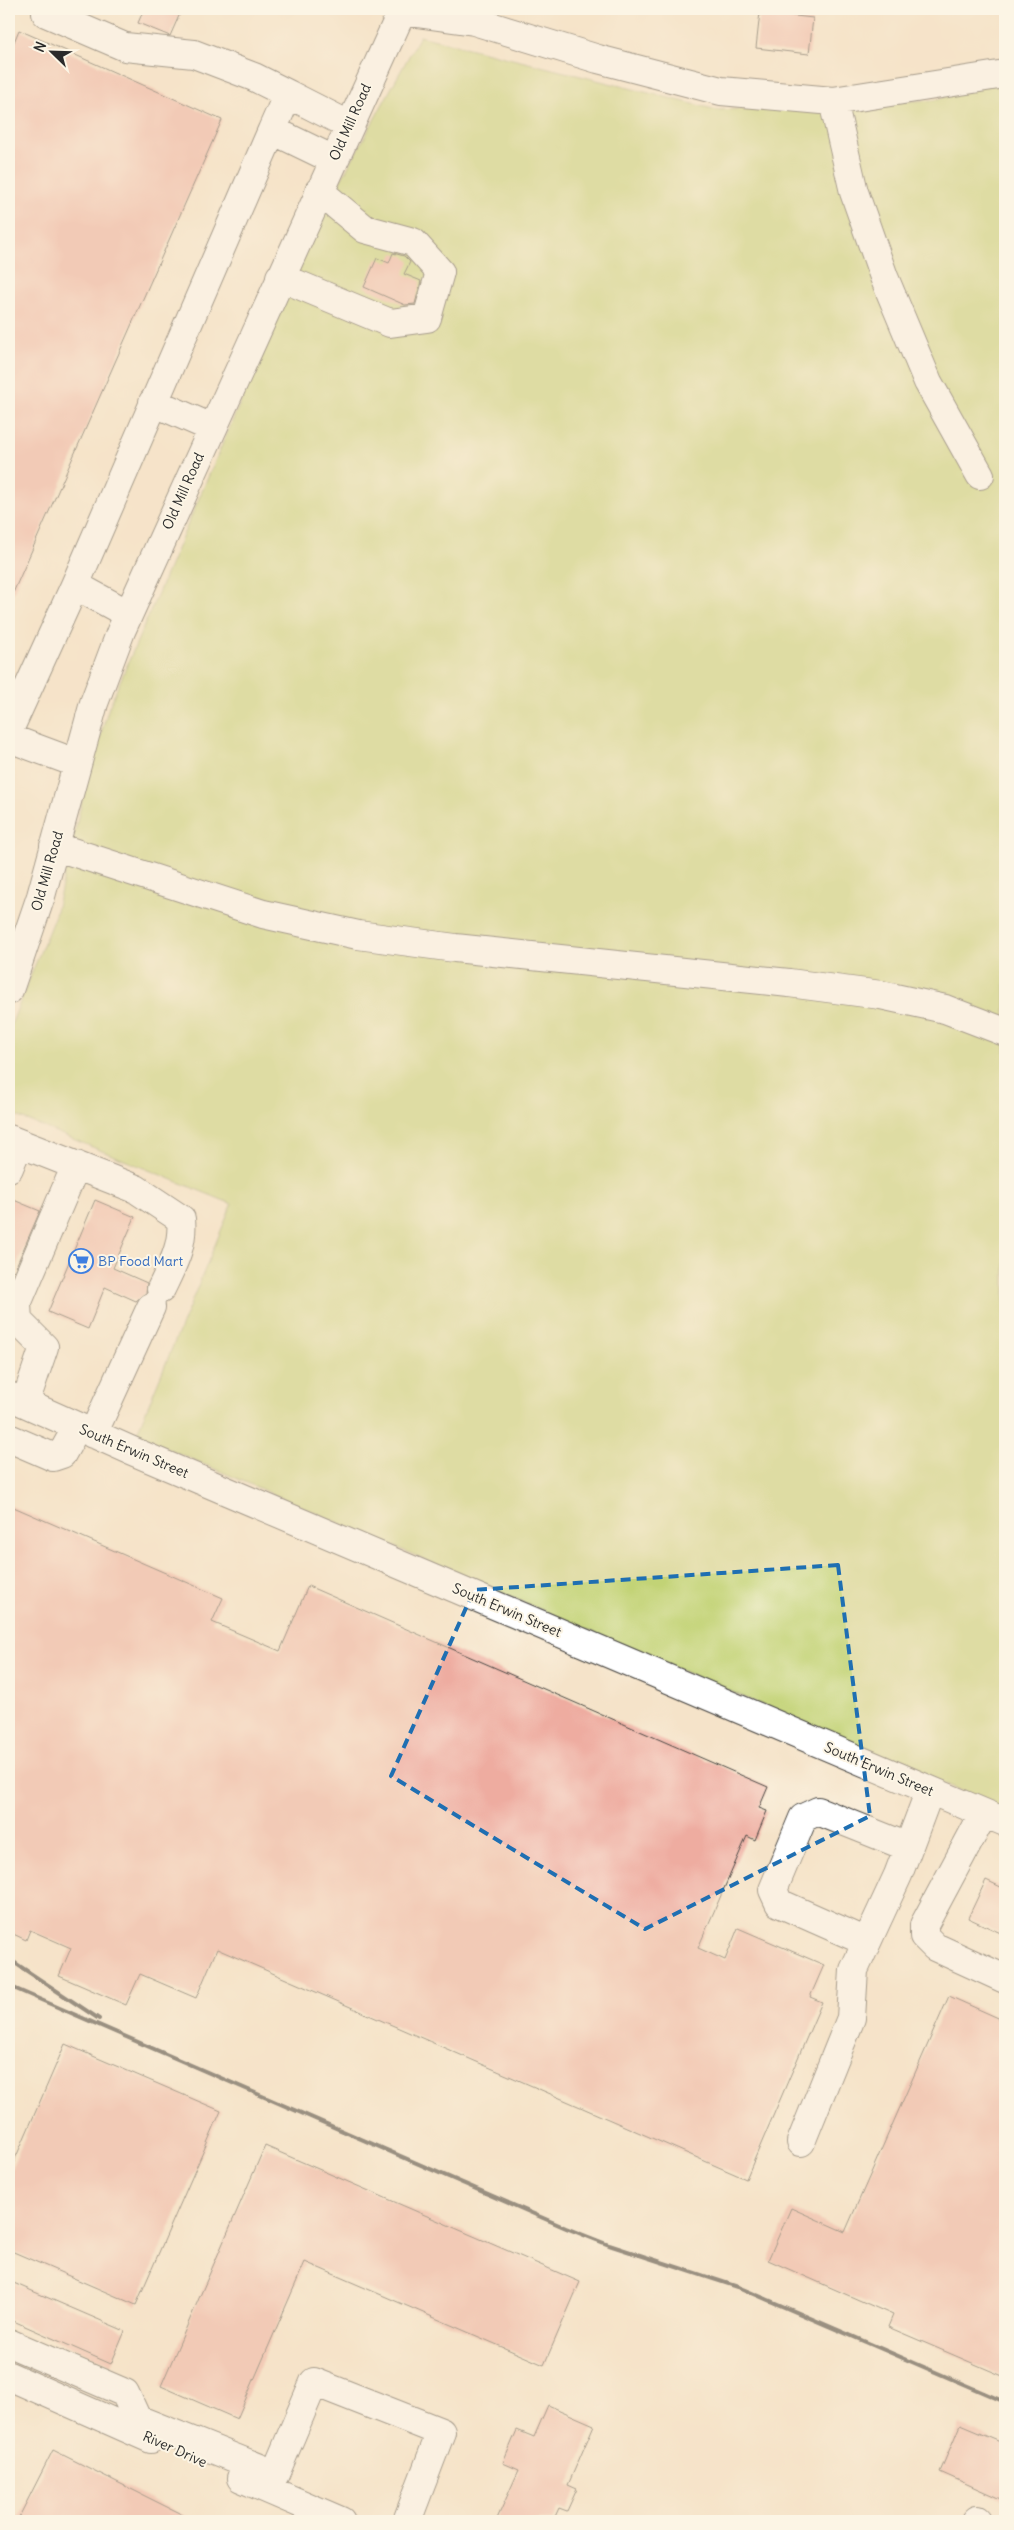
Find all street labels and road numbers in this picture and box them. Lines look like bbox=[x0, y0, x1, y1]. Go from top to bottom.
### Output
street label: Old Mill Road bbox=[325, 81, 375, 163]
street label: Old Mill Road bbox=[158, 450, 208, 532]
street label: Old Mill Road bbox=[27, 829, 67, 913]
street label: South Erwin Street bbox=[77, 1420, 192, 1482]
street label: South Erwin Street bbox=[450, 1579, 565, 1641]
street label: South Erwin Street bbox=[822, 1738, 937, 1800]
street label: River Drive bbox=[140, 2427, 210, 2471]

